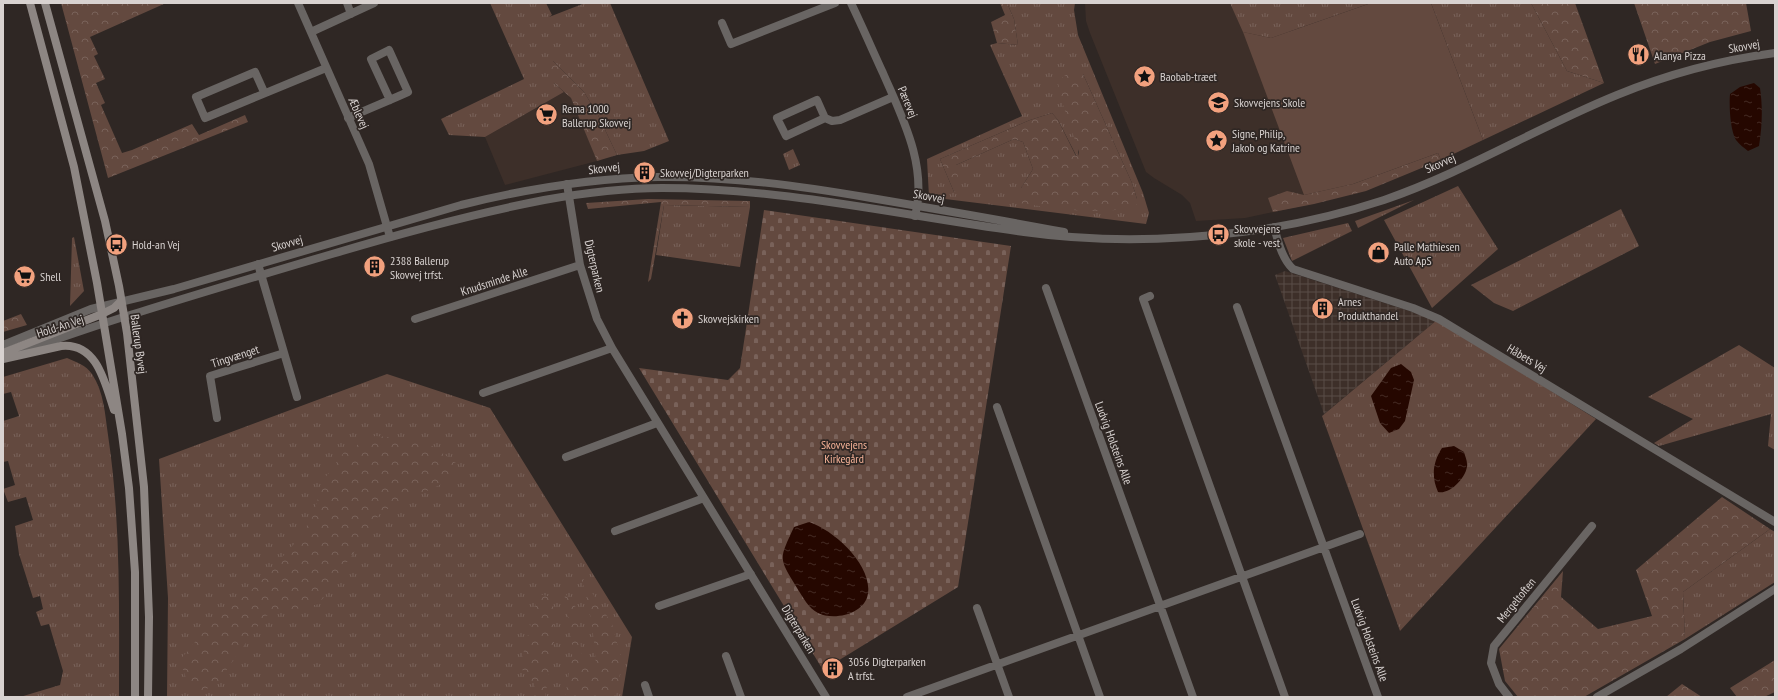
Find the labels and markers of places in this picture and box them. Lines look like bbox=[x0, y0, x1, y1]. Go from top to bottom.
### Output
restaurant icon: Alanya Pizza bbox=[1625, 42, 1651, 68]
place label: Alanya Pizza bbox=[1654, 48, 1706, 63]
place icon: Baobab-træet bbox=[1132, 63, 1158, 89]
place label: Baobab-træet bbox=[1160, 69, 1218, 84]
school or university icon: Skovvejens Skole bbox=[1205, 89, 1231, 115]
place label: Skovvejens Skole bbox=[1234, 95, 1305, 110]
place label: Rema 1000 Ballerup Skovvej bbox=[562, 101, 631, 130]
supermarket icon: Rema 1000 Ballerup Skovvej bbox=[533, 102, 559, 128]
place label: Signe, Philip, Jakob og Katrine bbox=[1231, 126, 1300, 155]
place icon: Signe, Philip, Jakob og Katrine bbox=[1203, 127, 1229, 153]
building icon: Skovvej/Digterparken bbox=[631, 159, 657, 185]
place label: Skovvej/Digterparken bbox=[660, 165, 749, 180]
place label: Skovvejens skole - vest bbox=[1234, 221, 1281, 250]
bus stop icon: Skovvejens skole - vest bbox=[1205, 222, 1231, 248]
bus stop icon: Hold-an Vej bbox=[103, 231, 129, 257]
place label: Hold-an Vej bbox=[132, 237, 180, 252]
place label: Palle Mathiesen Auto ApS bbox=[1394, 239, 1460, 268]
shop icon: Palle Mathiesen Auto ApS bbox=[1365, 240, 1391, 266]
place label: 2388 Ballerup Skovvej trfst. bbox=[390, 253, 449, 282]
building icon: 2388 Ballerup Skovvej trfst. bbox=[361, 254, 387, 280]
supermarket icon: Shell bbox=[11, 263, 37, 289]
place label: Shell bbox=[40, 269, 61, 284]
place label: Arnes Produkthandel bbox=[1338, 294, 1398, 323]
building icon: Arnes Produkthandel bbox=[1310, 295, 1336, 321]
church icon: Skovvejskirken bbox=[669, 305, 695, 331]
place label: Skovvejskirken bbox=[698, 311, 759, 326]
place label: 3056 Digterparken A trfst. bbox=[848, 654, 926, 683]
building icon: 3056 Digterparken A trfst. bbox=[820, 655, 846, 681]

